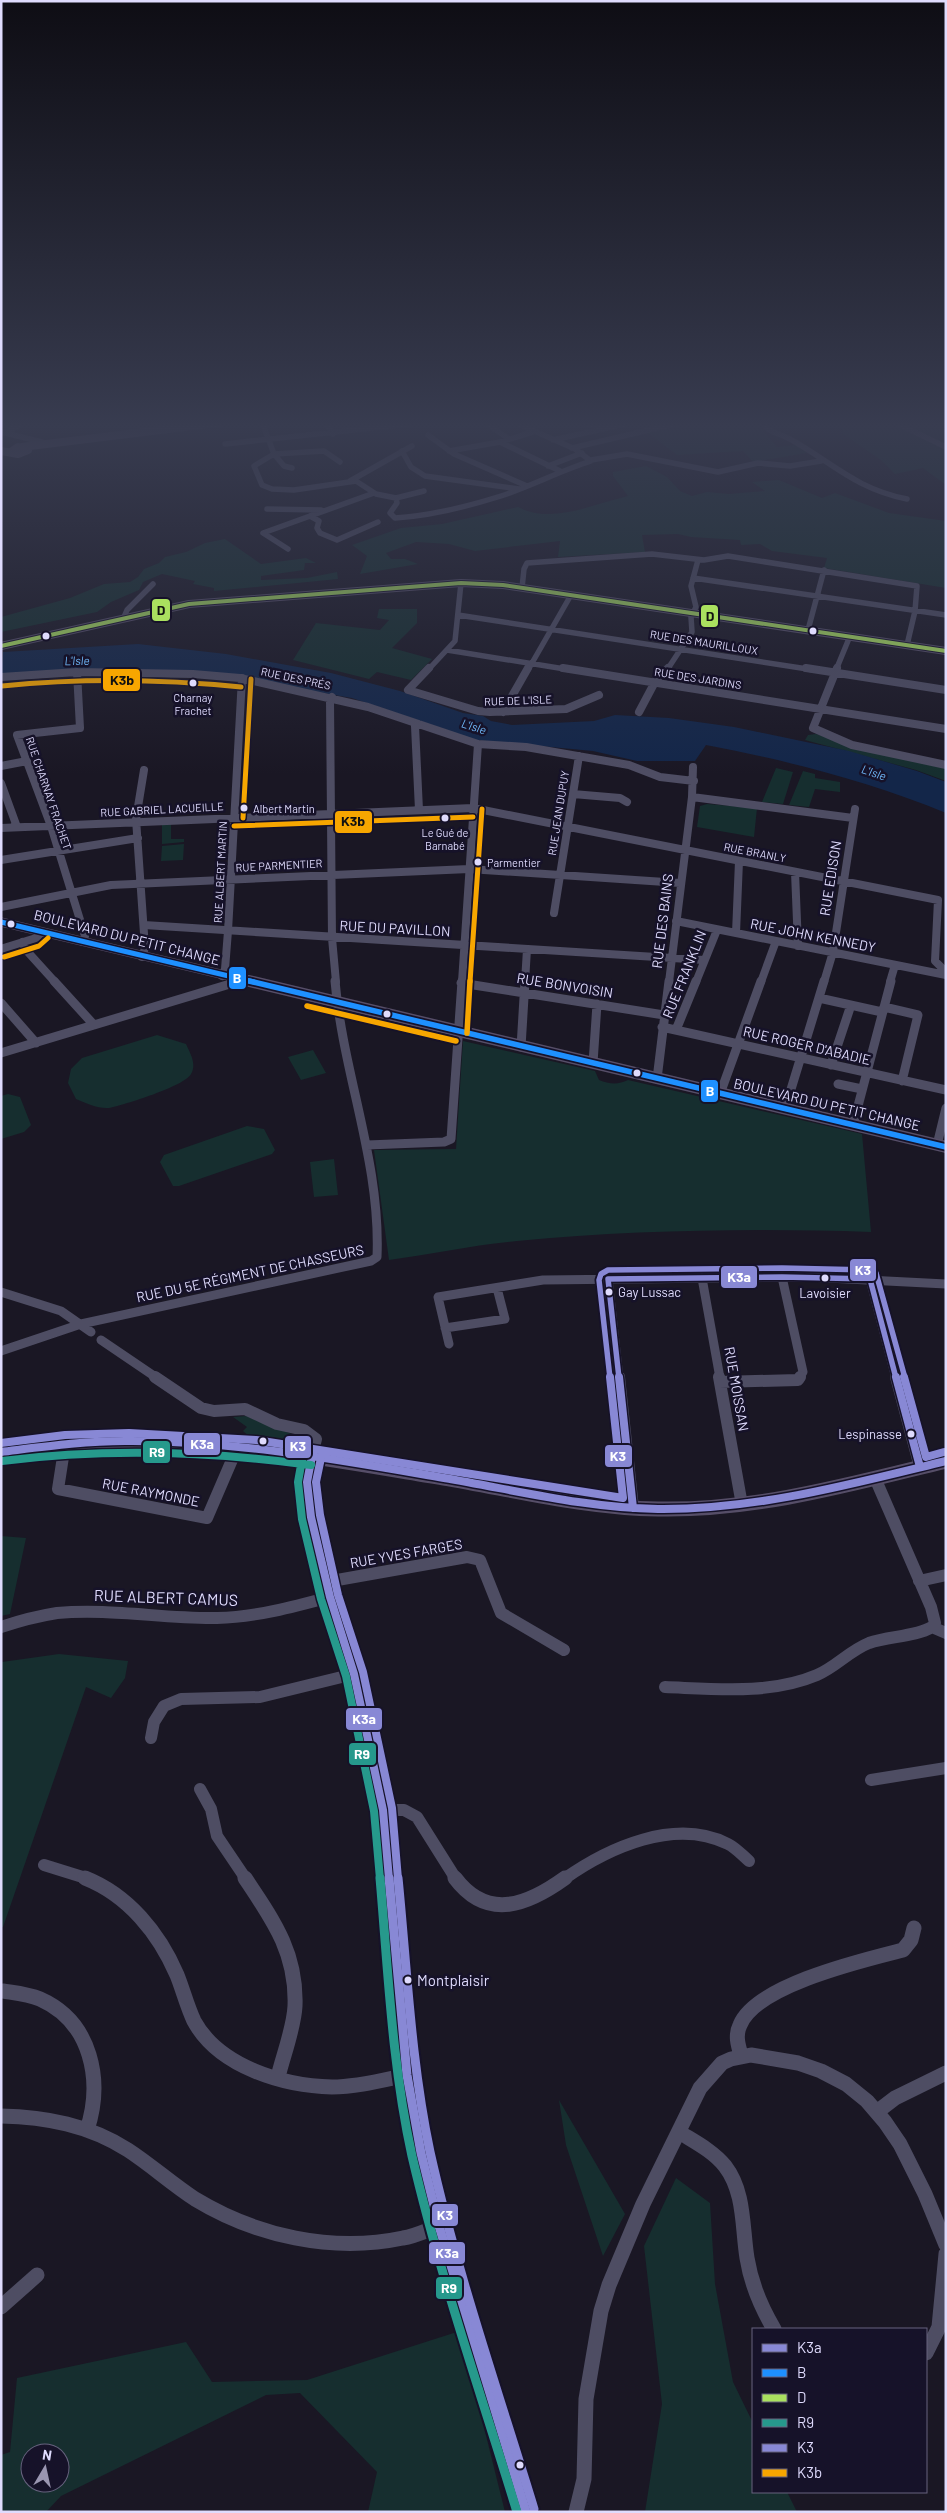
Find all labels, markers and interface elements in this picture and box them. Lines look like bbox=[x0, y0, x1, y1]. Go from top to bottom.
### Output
line badge: D bbox=[151, 598, 171, 622]
text: D bbox=[157, 601, 166, 618]
line badge: D bbox=[700, 604, 719, 628]
text: D bbox=[706, 607, 715, 624]
unlabelled marker bbox=[808, 626, 818, 636]
street label: RUE DES MAURILLOUX bbox=[649, 627, 759, 657]
unlabelled marker bbox=[41, 631, 51, 641]
water label: L'Isle bbox=[64, 653, 90, 667]
street label: RUE DES PRÉS bbox=[260, 664, 332, 692]
street label: RUE DES JARDINS bbox=[654, 665, 742, 691]
line badge: K3b bbox=[102, 668, 141, 692]
text: K3b bbox=[110, 671, 134, 688]
marker: Charnay Frachet bbox=[188, 678, 198, 688]
place label: Charnay Frachet bbox=[174, 691, 212, 717]
street label: RUE DE L'ISLE bbox=[484, 692, 552, 708]
water label: L'Isle bbox=[460, 716, 488, 736]
street label: RUE CHARNAY FRACHET bbox=[24, 735, 74, 851]
water label: L'Isle bbox=[860, 761, 888, 783]
street label: RUE JEAN DUPUY bbox=[545, 770, 571, 856]
street label: RUE GABRIEL LACUEILLE bbox=[100, 799, 224, 819]
place label: Albert Martin bbox=[253, 802, 315, 815]
marker: Albert Martin bbox=[239, 803, 249, 813]
line badge: K3b bbox=[334, 810, 373, 834]
text: K3b bbox=[341, 812, 365, 829]
marker: Le Gué de Barnabé bbox=[440, 813, 450, 823]
street label: RUE ALBERT MARTIN bbox=[211, 821, 229, 923]
place label: Le Gué de Barnabé bbox=[422, 826, 469, 852]
street label: RUE EDISON bbox=[816, 839, 844, 917]
street label: RUE BRANLY bbox=[723, 840, 787, 864]
street label: RUE PARMENTIER bbox=[235, 856, 323, 874]
place label: Parmentier bbox=[487, 856, 541, 869]
marker: Parmentier bbox=[473, 857, 483, 867]
street label: RUE DES BAINS bbox=[648, 873, 676, 969]
street label: BOULEVARD DU PETIT CHANGE bbox=[32, 906, 222, 968]
street label: RUE JOHN KENNEDY bbox=[749, 915, 877, 955]
street label: RUE DU PAVILLON bbox=[339, 917, 451, 939]
unlabelled marker bbox=[6, 919, 16, 929]
street label: RUE FRANKLIN bbox=[659, 927, 709, 1021]
line badge: B bbox=[228, 966, 247, 990]
text: B bbox=[233, 969, 241, 986]
street label: RUE BONVOISIN bbox=[516, 969, 614, 1001]
unlabelled marker bbox=[382, 1009, 392, 1019]
street label: RUE ROGER D'ABADIE bbox=[742, 1022, 872, 1068]
unlabelled marker bbox=[632, 1068, 642, 1078]
street label: BOULEVARD DU PETIT CHANGE bbox=[732, 1074, 922, 1134]
line badge: B bbox=[700, 1079, 719, 1103]
text: B bbox=[706, 1082, 714, 1099]
street label: RUE DU 5E RÉGIMENT DE CHASSEURS bbox=[135, 1241, 365, 1305]
line badge: K3 bbox=[849, 1258, 877, 1282]
text: K3 bbox=[855, 1261, 871, 1278]
line badge: K3a bbox=[720, 1265, 758, 1289]
text: K3a bbox=[727, 1268, 751, 1285]
marker: Lavoisier bbox=[820, 1273, 830, 1283]
place label: Gay Lussac bbox=[618, 1284, 681, 1300]
place label: Lavoisier bbox=[799, 1285, 851, 1301]
marker: Gay Lussac bbox=[604, 1287, 614, 1297]
street label: RUE MOISSAN bbox=[721, 1345, 753, 1433]
place label: Lespinasse bbox=[838, 1426, 902, 1442]
marker: Lespinasse bbox=[906, 1429, 916, 1439]
line badge: K3a bbox=[183, 1432, 221, 1456]
text: K3a bbox=[190, 1435, 214, 1452]
line badge: K3 bbox=[284, 1435, 312, 1459]
unlabelled marker bbox=[258, 1436, 268, 1446]
text: K3 bbox=[290, 1437, 306, 1454]
line badge: R9 bbox=[142, 1440, 171, 1464]
text: R9 bbox=[149, 1443, 165, 1460]
line badge: K3 bbox=[604, 1444, 633, 1468]
text: K3 bbox=[610, 1447, 626, 1464]
street label: RUE RAYMONDE bbox=[101, 1474, 201, 1510]
street label: RUE YVES FARGES bbox=[348, 1535, 464, 1571]
street label: RUE ALBERT CAMUS bbox=[94, 1585, 238, 1609]
line badge: K3a bbox=[345, 1707, 383, 1731]
text: K3a bbox=[352, 1710, 376, 1727]
line badge: R9 bbox=[348, 1742, 377, 1766]
text: R9 bbox=[354, 1745, 370, 1762]
place label: Montplaisir bbox=[417, 1971, 490, 1989]
marker: Montplaisir bbox=[403, 1975, 413, 1985]
line badge: K3 bbox=[431, 2203, 459, 2227]
text: K3 bbox=[437, 2206, 453, 2223]
line badge: K3a bbox=[428, 2241, 466, 2265]
text: K3a bbox=[435, 2244, 459, 2261]
line badge: R9 bbox=[435, 2276, 463, 2300]
text: R9 bbox=[441, 2279, 457, 2296]
legend bbox=[752, 2328, 927, 2493]
text: K3a bbox=[797, 2338, 822, 2356]
text: B bbox=[797, 2363, 806, 2381]
text: D bbox=[797, 2388, 806, 2406]
text: R9 bbox=[797, 2413, 814, 2431]
text: K3 bbox=[797, 2438, 814, 2456]
north arrow bbox=[20, 2443, 70, 2493]
text: N bbox=[41, 2446, 53, 2464]
unlabelled marker bbox=[515, 2460, 525, 2470]
text: K3b bbox=[797, 2463, 822, 2481]

